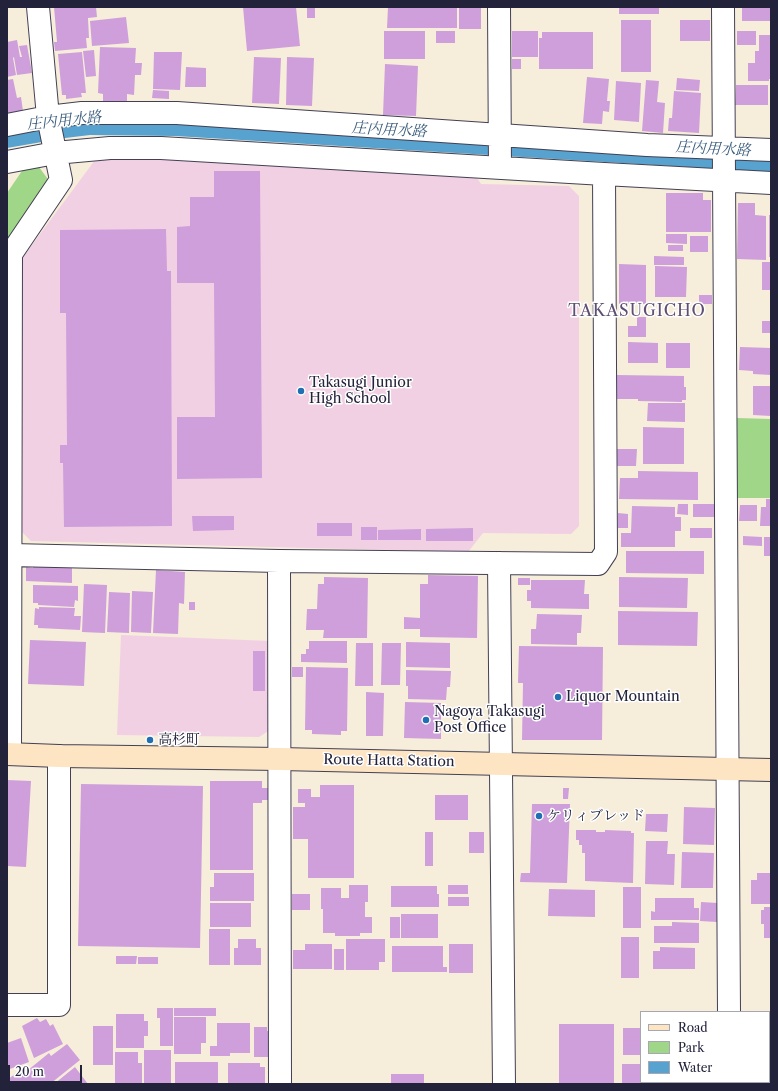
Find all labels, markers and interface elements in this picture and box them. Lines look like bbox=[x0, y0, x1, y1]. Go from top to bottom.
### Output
water label: 庄内用水路 bbox=[26, 108, 102, 134]
water label: 庄内用水路 bbox=[351, 119, 427, 141]
water label: 庄内用水路 bbox=[675, 138, 751, 160]
district label: TAKASUGICHO bbox=[568, 301, 706, 321]
place label: Takasugi Junior High School bbox=[309, 375, 412, 408]
marker: Takasugi Junior High School bbox=[296, 386, 306, 396]
place label: Liquor Mountain bbox=[566, 689, 680, 705]
marker: Liquor Mountain bbox=[553, 692, 563, 702]
place label: Nagoya Takasugi Post Office bbox=[434, 704, 545, 736]
marker: Nagoya Takasugi Post Office bbox=[421, 715, 431, 725]
place label: 高杉町 bbox=[158, 732, 200, 748]
marker: 高杉町 bbox=[145, 735, 155, 745]
street label: Route Hatta Station bbox=[323, 751, 455, 771]
place label: ケリィブレッド bbox=[547, 808, 645, 824]
marker: ケリィブレッド bbox=[534, 811, 544, 821]
legend bbox=[640, 1011, 770, 1083]
text: Road bbox=[678, 1020, 708, 1035]
text: Park bbox=[678, 1040, 704, 1055]
scale bar bbox=[10, 1057, 84, 1083]
text: Water bbox=[678, 1060, 712, 1075]
text: 20 m bbox=[15, 1064, 44, 1079]

